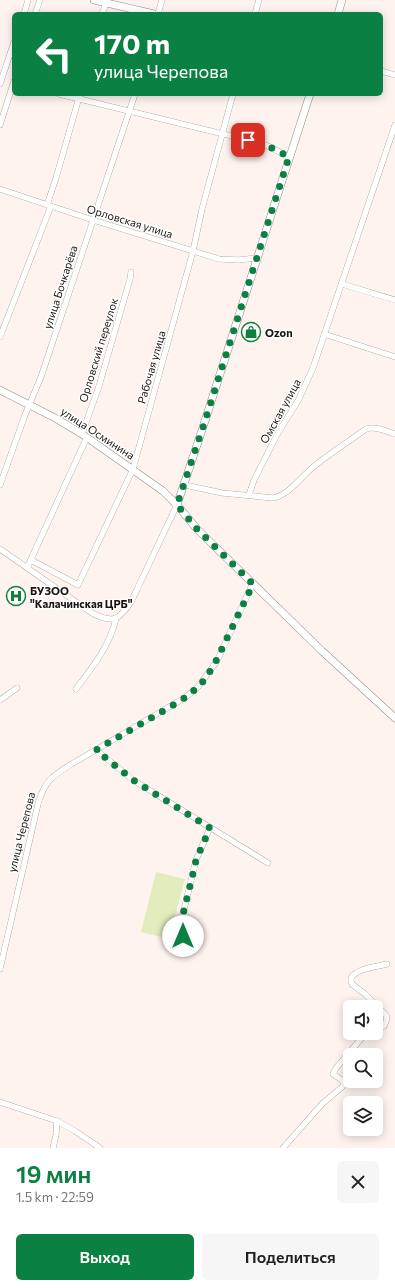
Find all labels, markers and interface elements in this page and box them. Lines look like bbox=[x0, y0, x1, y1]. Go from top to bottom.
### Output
text: 170 m bbox=[94, 26, 170, 60]
icon: left bbox=[28, 28, 80, 80]
text: улица Черепова bbox=[94, 60, 228, 82]
pin bbox=[231, 123, 265, 157]
icon: arrive bbox=[237, 129, 259, 151]
street label: Орловская улица bbox=[85, 202, 175, 240]
street label: улица Бочкарёва bbox=[40, 244, 80, 330]
street label: Орловский переулок bbox=[76, 296, 120, 404]
shop icon: Ozon bbox=[240, 321, 262, 343]
place label: Ozon bbox=[265, 326, 293, 339]
street label: Рабочая улица bbox=[134, 329, 168, 405]
street label: Омская улица bbox=[257, 376, 303, 446]
street label: улица Осминина bbox=[59, 404, 137, 462]
place label: БУЗОО "Калачинская ЦРБ" bbox=[30, 584, 133, 610]
hospital icon: БУЗОО "Калачинская ЦРБ" bbox=[5, 585, 27, 607]
street label: улица Черепова bbox=[5, 791, 37, 873]
position arrow bbox=[162, 915, 204, 957]
map controls bbox=[343, 1000, 383, 1136]
button: sound bbox=[343, 1000, 383, 1040]
button: search bbox=[343, 1048, 383, 1088]
button: layers bbox=[343, 1096, 383, 1136]
text: 19 мин bbox=[16, 1159, 91, 1188]
button: close bbox=[337, 1161, 379, 1203]
text: 1.5 km · 22:59 bbox=[16, 1189, 94, 1205]
button: Выход bbox=[16, 1234, 194, 1280]
button: Поделиться bbox=[202, 1234, 379, 1280]

